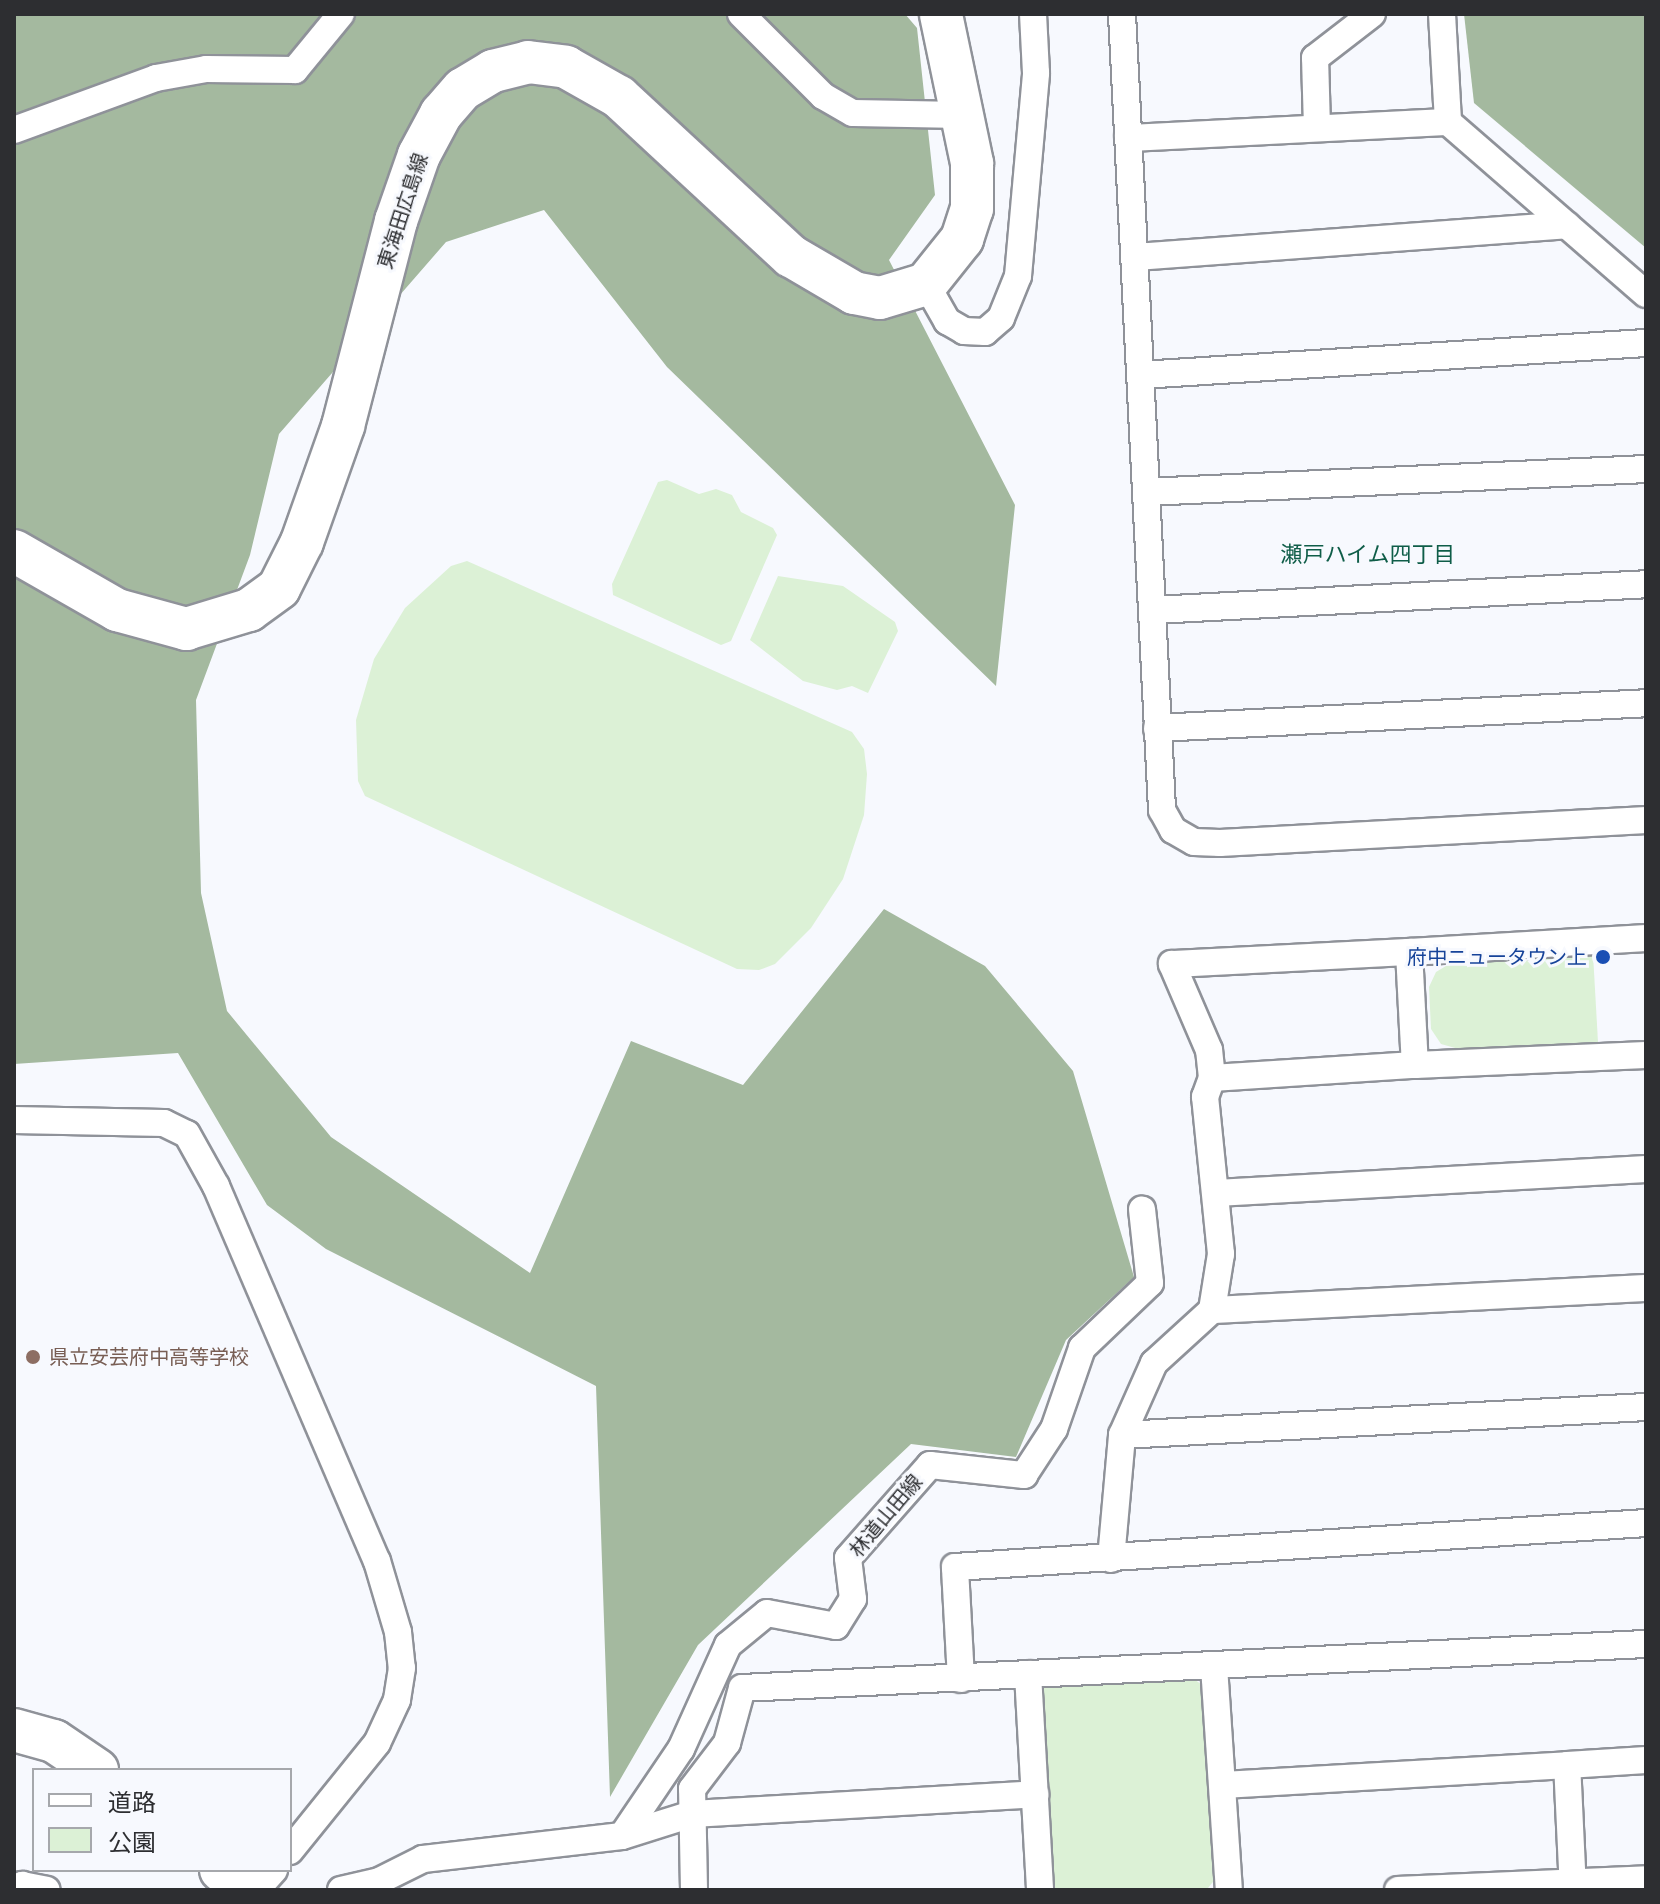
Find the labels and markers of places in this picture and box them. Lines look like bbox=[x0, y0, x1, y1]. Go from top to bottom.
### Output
place label: 府中ニュータウン上 bbox=[1407, 945, 1587, 969]
marker: 府中ニュータウン上 bbox=[1594, 948, 1612, 966]
place label: 県立安芸府中高等学校 bbox=[49, 1345, 249, 1369]
marker: 県立安芸府中高等学校 bbox=[24, 1348, 42, 1366]

